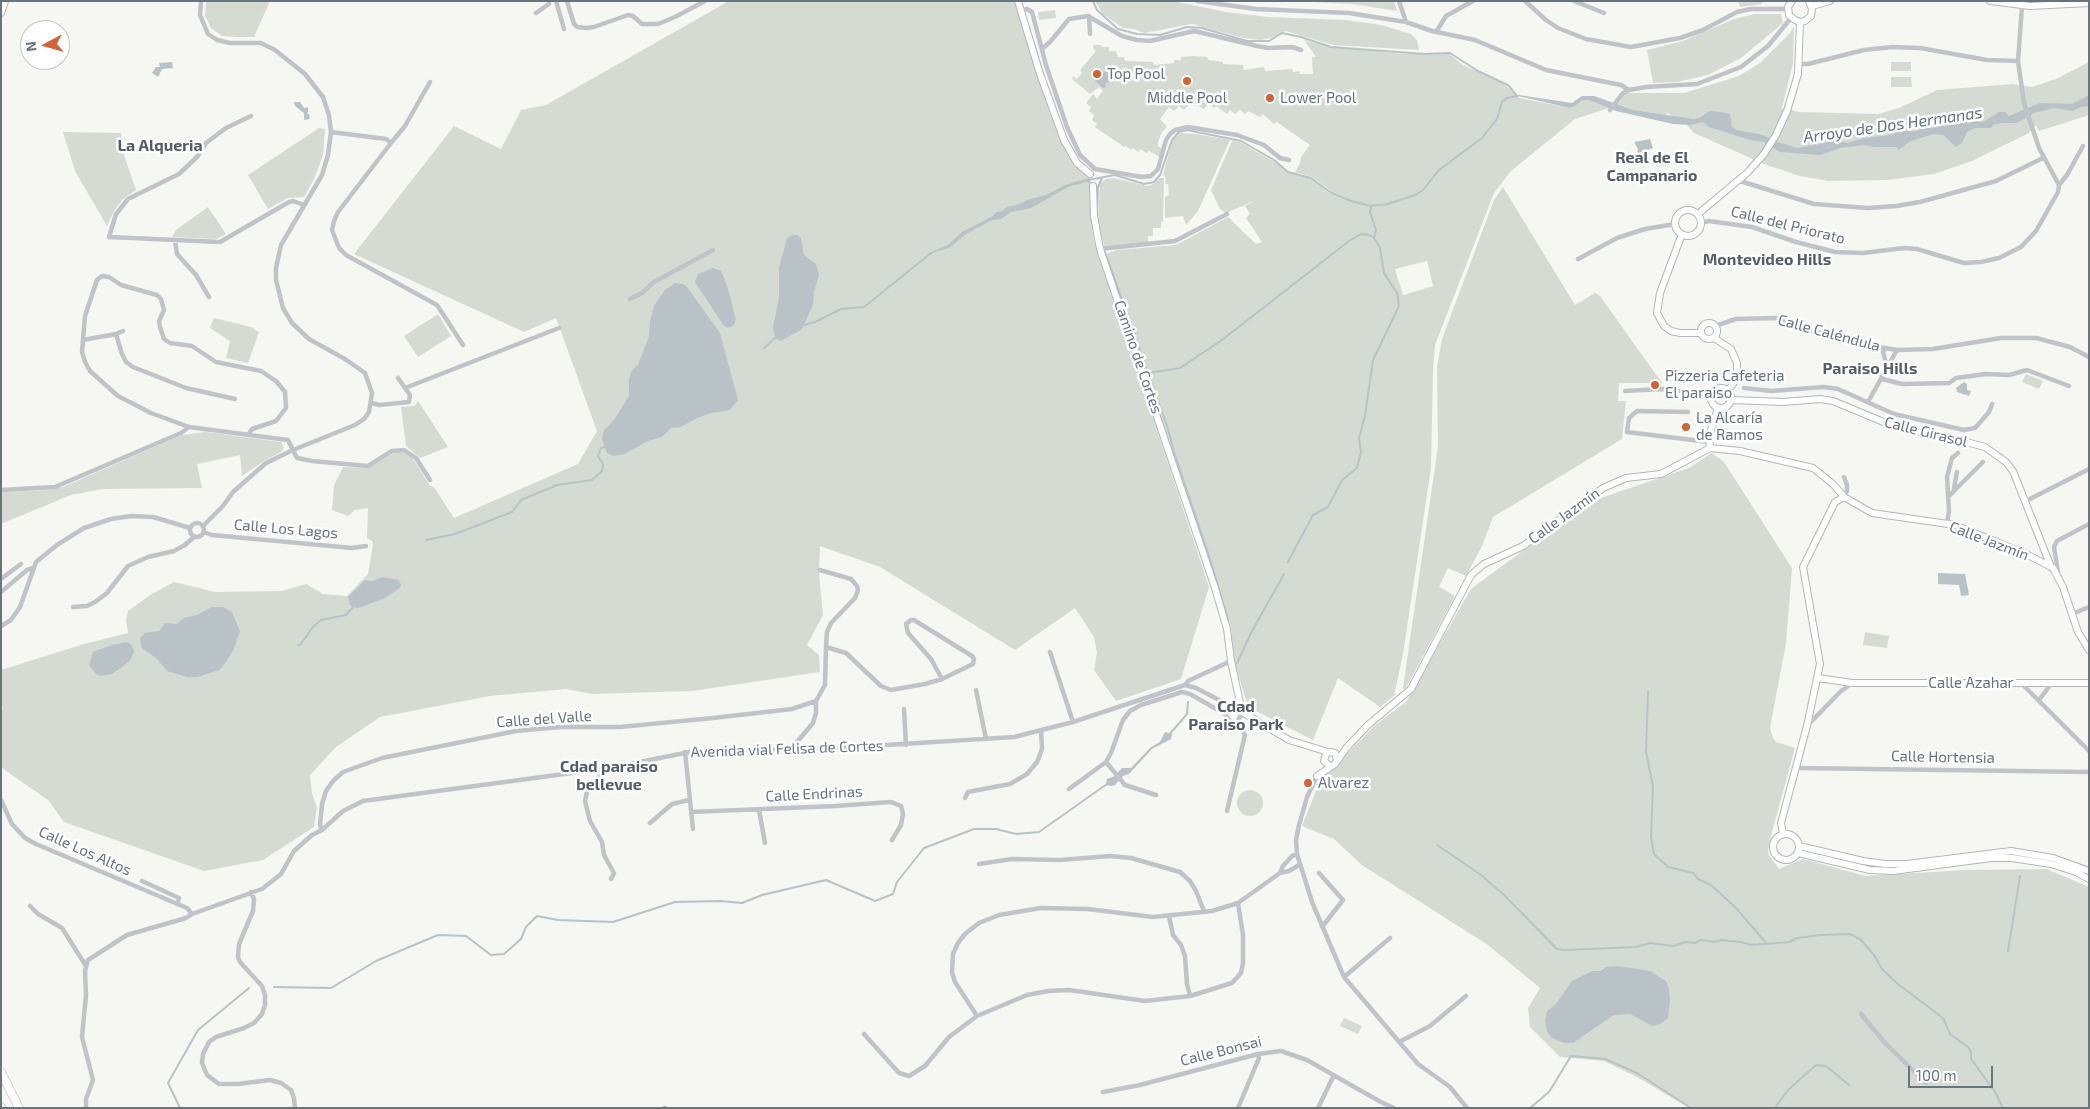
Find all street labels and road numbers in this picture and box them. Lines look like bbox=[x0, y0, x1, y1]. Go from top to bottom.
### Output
street label: Calle del Priorato bbox=[1729, 202, 1847, 248]
street label: Camino de Cortes bbox=[1110, 298, 1166, 416]
street label: Calle Caléndula bbox=[1776, 311, 1882, 355]
street label: Calle Girasol bbox=[1883, 413, 1969, 451]
street label: Calle Jazmín bbox=[1525, 484, 1603, 548]
street label: Calle Los Lagos bbox=[233, 515, 339, 543]
street label: Calle Jazmín bbox=[1947, 518, 2031, 564]
street label: Calle Azahar bbox=[1928, 674, 2014, 692]
street label: Calle del Valle bbox=[496, 707, 592, 731]
street label: Avenida vial Felisa de Cortes bbox=[690, 737, 884, 761]
street label: Calle Hortensia bbox=[1891, 747, 1995, 767]
street label: Calle Endrinas bbox=[765, 782, 863, 806]
street label: Calle Los Altos bbox=[36, 822, 134, 880]
street label: Calle Bonsai bbox=[1178, 1032, 1264, 1070]

